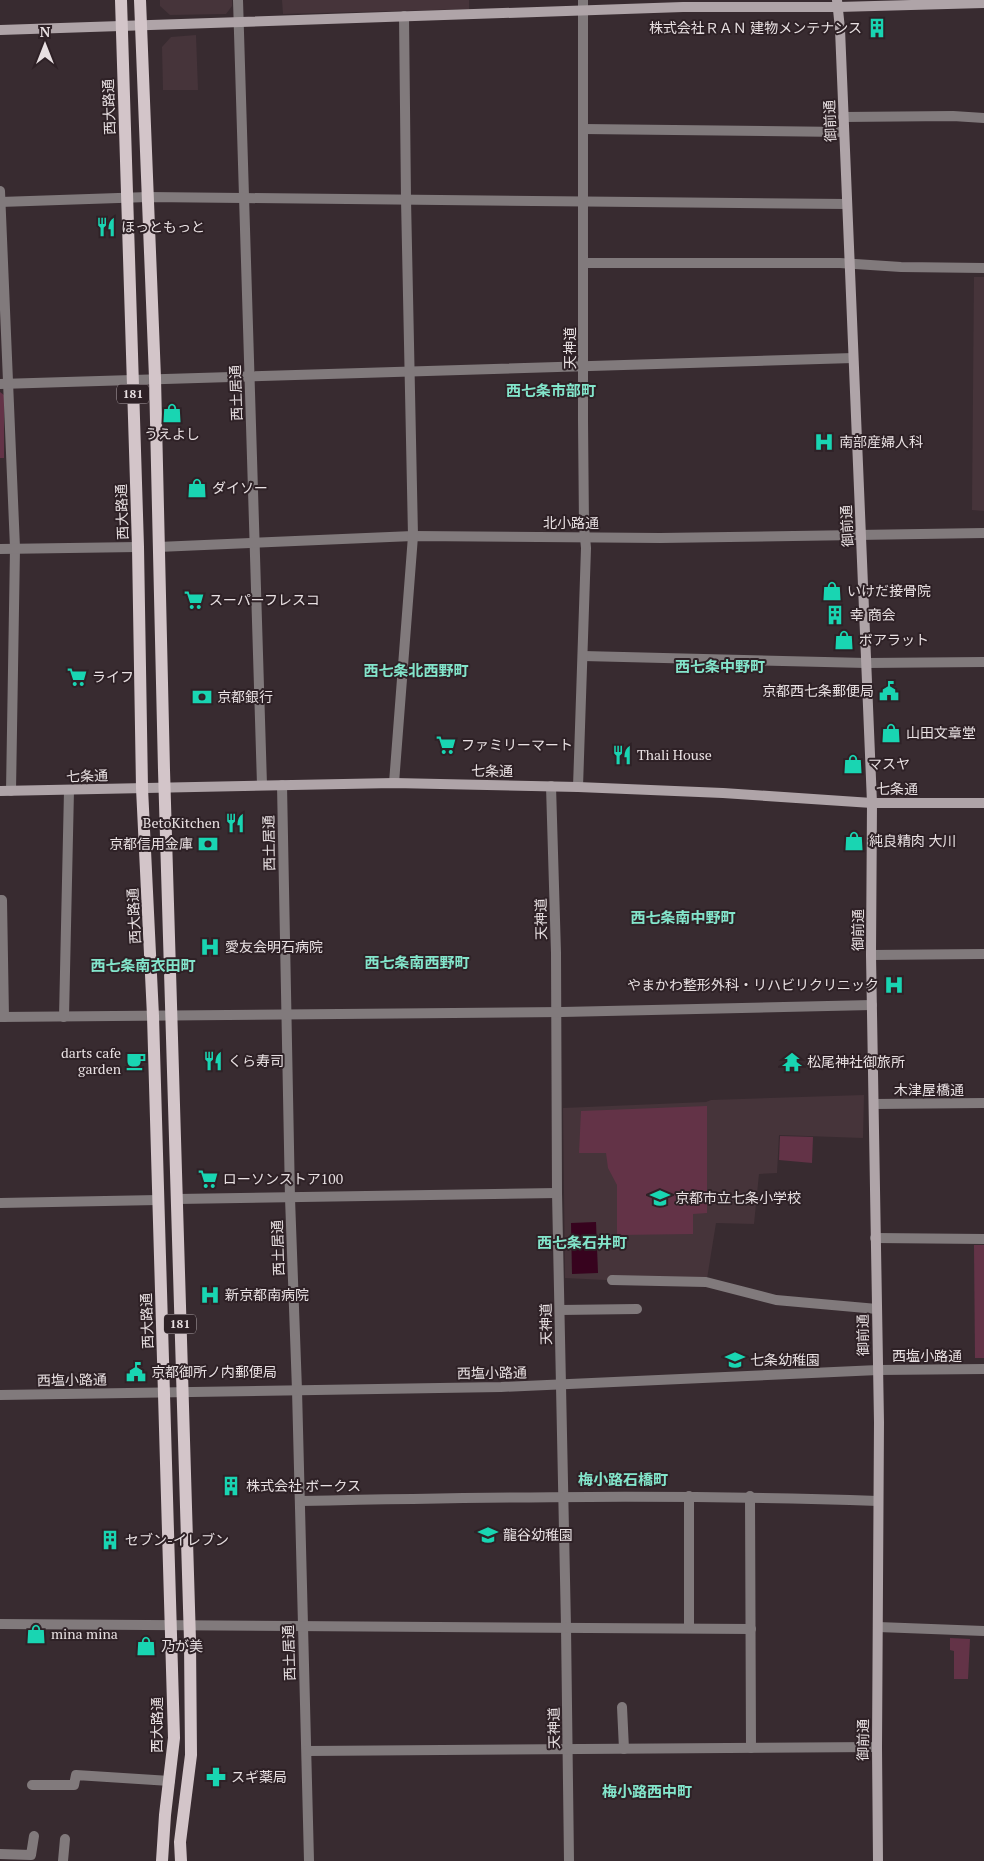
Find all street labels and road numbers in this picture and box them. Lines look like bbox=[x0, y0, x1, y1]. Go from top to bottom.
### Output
street label: 西大路通 bbox=[98, 79, 119, 135]
street label: 御前通 bbox=[819, 100, 840, 142]
street label: 天神道 bbox=[560, 327, 579, 369]
street label: 西土居通 bbox=[225, 365, 246, 421]
road number: 181 bbox=[117, 384, 149, 404]
street label: 西大路通 bbox=[111, 484, 132, 540]
street label: 御前通 bbox=[836, 505, 857, 547]
street label: 北小路通 bbox=[543, 513, 599, 532]
street label: 七条通 bbox=[471, 761, 513, 780]
street label: 七条通 bbox=[66, 765, 108, 786]
street label: 七条通 bbox=[876, 779, 918, 798]
street label: 西土居通 bbox=[259, 815, 278, 871]
street label: 西大路通 bbox=[123, 888, 144, 944]
street label: 天神道 bbox=[531, 898, 550, 940]
street label: 御前通 bbox=[848, 909, 867, 951]
street label: 木津屋橋通 bbox=[894, 1080, 964, 1099]
street label: 西土居通 bbox=[267, 1220, 288, 1276]
street label: 西大路通 bbox=[136, 1293, 157, 1349]
street label: 天神道 bbox=[536, 1303, 555, 1345]
street label: 御前通 bbox=[853, 1314, 872, 1356]
road number: 181 bbox=[164, 1315, 196, 1334]
street label: 西塩小路通 bbox=[892, 1346, 962, 1365]
street label: 西塩小路通 bbox=[457, 1362, 527, 1383]
street label: 西塩小路通 bbox=[37, 1369, 107, 1390]
street label: 西土居通 bbox=[278, 1625, 299, 1681]
street label: 西大路通 bbox=[147, 1697, 166, 1753]
street label: 天神道 bbox=[544, 1707, 563, 1749]
street label: 御前通 bbox=[853, 1719, 872, 1761]

